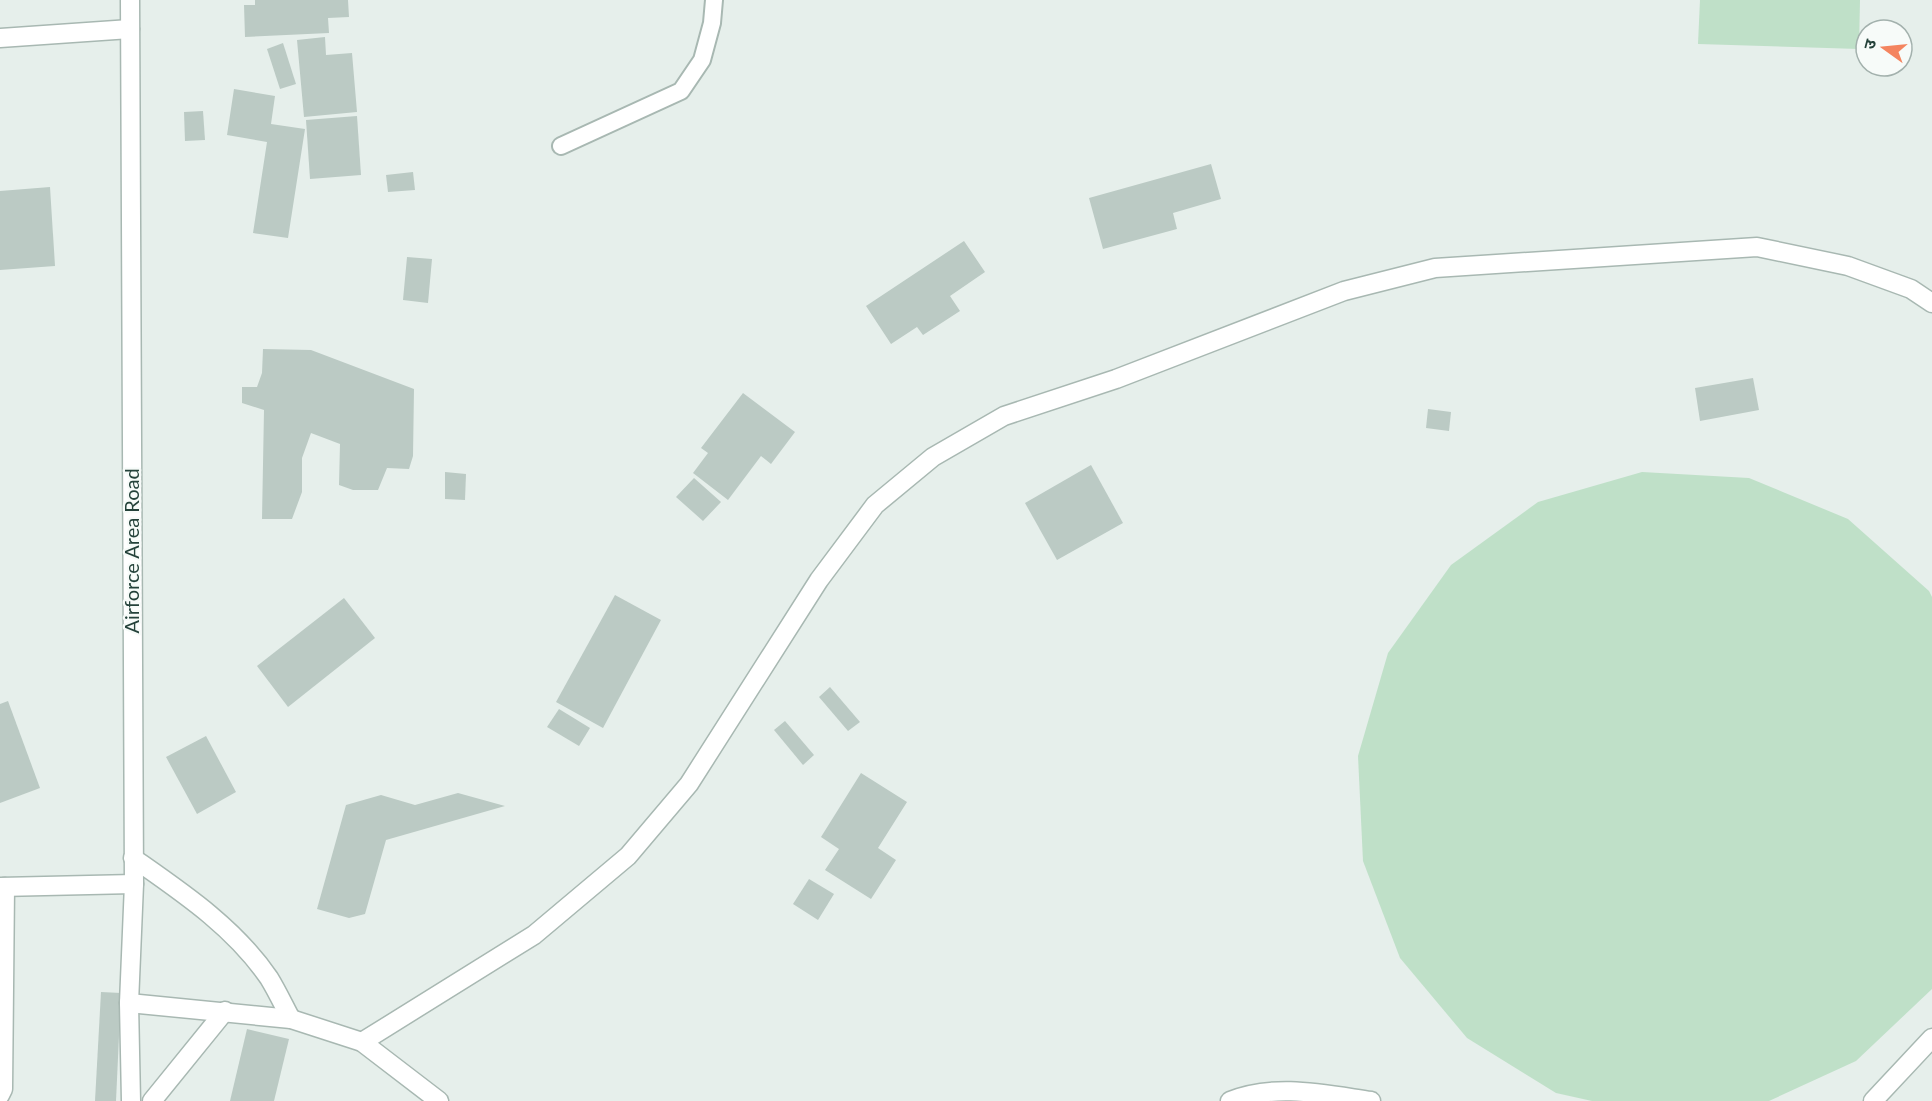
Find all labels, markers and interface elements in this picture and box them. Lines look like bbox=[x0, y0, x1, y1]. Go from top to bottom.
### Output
north arrow bbox=[1854, 18, 1914, 78]
text: उ bbox=[1859, 36, 1880, 51]
street label: Airforce Area Road bbox=[119, 468, 143, 634]

